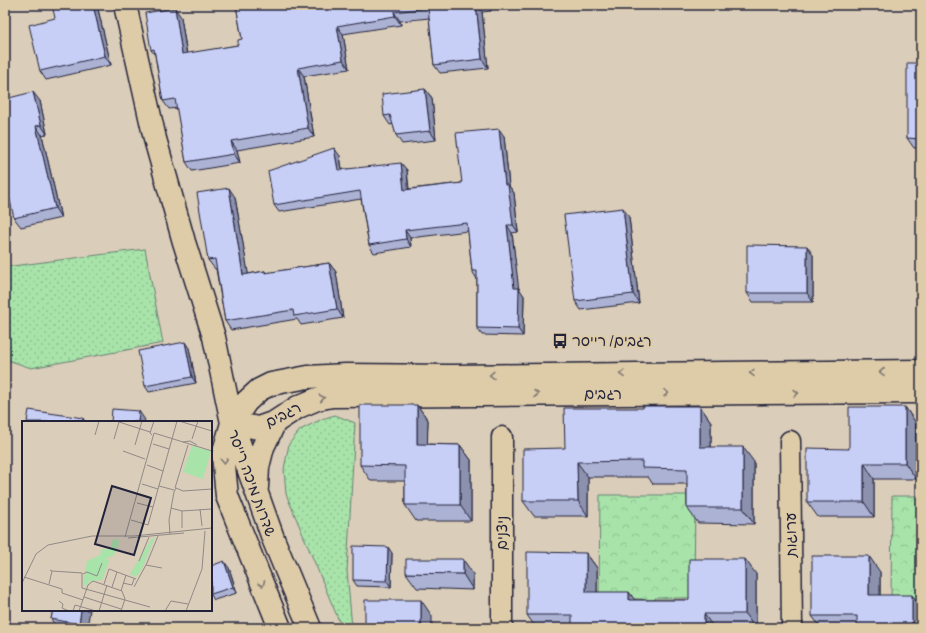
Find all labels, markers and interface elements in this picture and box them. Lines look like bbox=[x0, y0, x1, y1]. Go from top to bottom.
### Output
bus stop icon: רגבים/ רייסר bbox=[551, 332, 569, 350]
place label: רגבים/ רייסר bbox=[572, 332, 652, 354]
one-way arrow bbox=[879, 368, 885, 376]
one-way arrow bbox=[749, 369, 755, 377]
one-way arrow bbox=[619, 370, 625, 378]
one-way arrow bbox=[489, 371, 495, 379]
street label: רגבים bbox=[584, 385, 622, 407]
one-way arrow bbox=[663, 389, 669, 398]
one-way arrow bbox=[793, 389, 799, 397]
one-way arrow bbox=[533, 390, 539, 398]
one-way arrow bbox=[319, 395, 325, 403]
street label: רגבים bbox=[262, 398, 306, 435]
inset map bbox=[22, 421, 212, 611]
street label: שדרות מיכה רייסר bbox=[221, 427, 280, 540]
one-way arrow bbox=[219, 458, 228, 464]
street label: ערוגות bbox=[782, 512, 804, 559]
street label: ניצנים bbox=[493, 516, 515, 550]
one-way arrow bbox=[257, 579, 265, 587]

